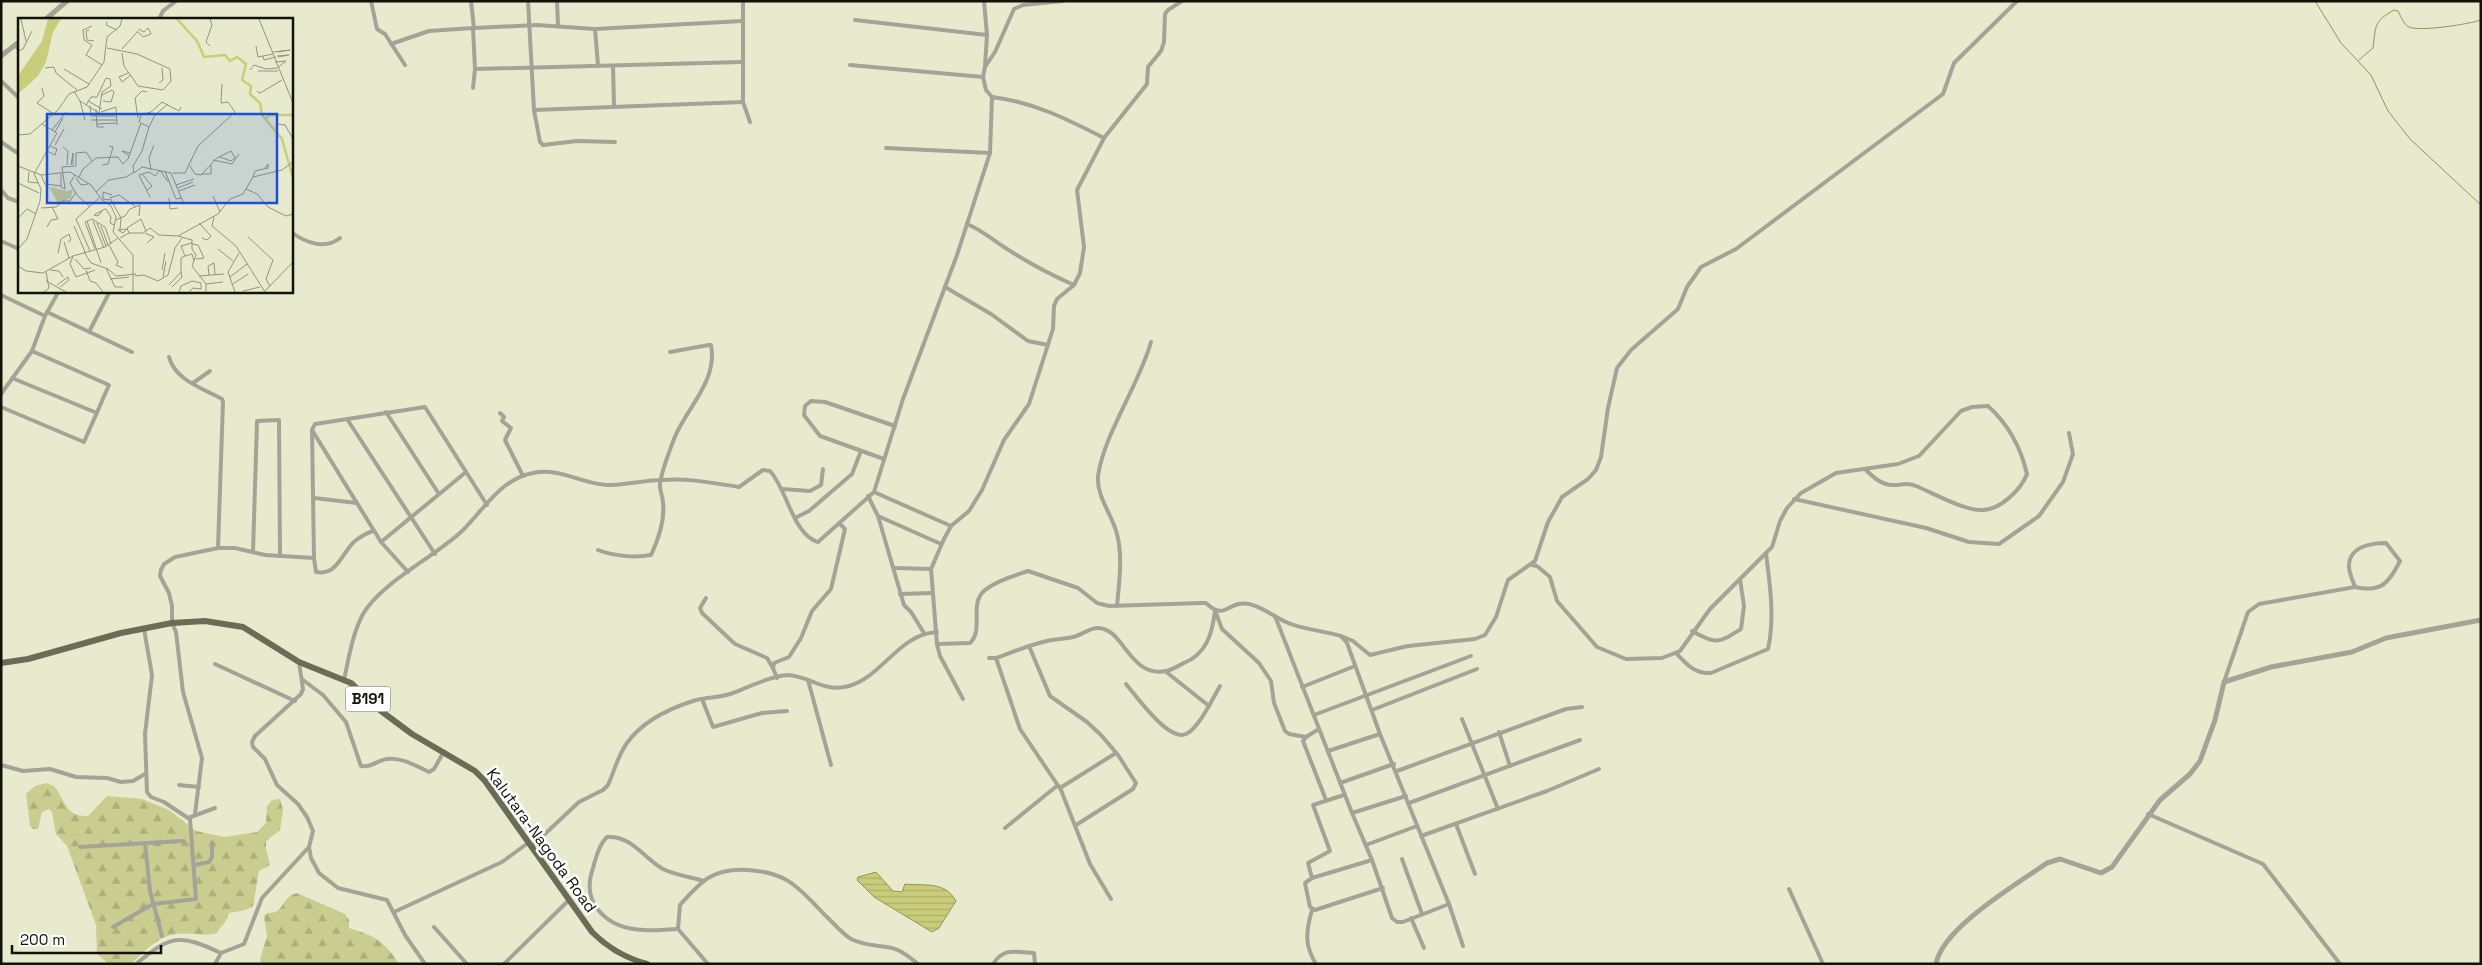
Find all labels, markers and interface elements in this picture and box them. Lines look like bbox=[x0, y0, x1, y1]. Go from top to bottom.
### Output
inset map bbox=[18, 18, 292, 292]
road number: B191 bbox=[346, 686, 390, 712]
street label: Kalutara-Nagoda Road bbox=[482, 764, 601, 917]
scale bar bbox=[12, 922, 161, 954]
text: 200 m bbox=[20, 930, 65, 949]

